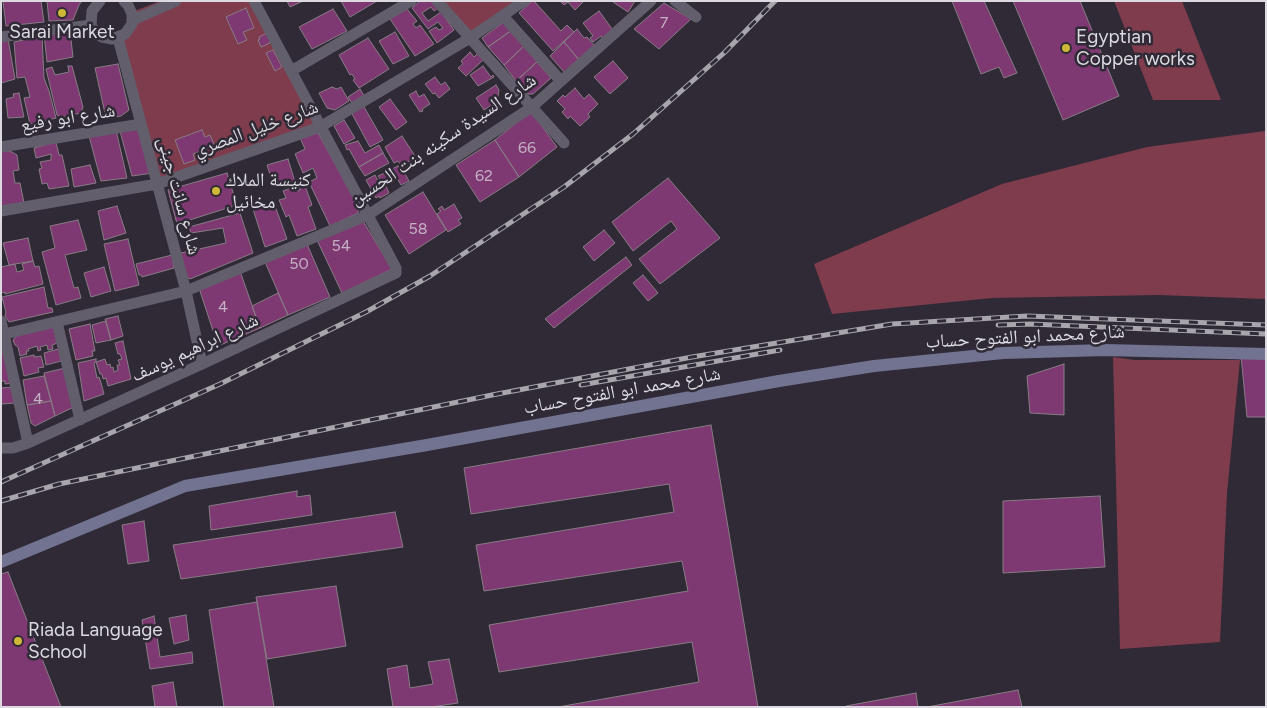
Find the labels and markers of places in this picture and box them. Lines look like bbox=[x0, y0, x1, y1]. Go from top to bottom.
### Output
marker: Sarai Market bbox=[56, 7, 68, 19]
place label: Sarai Market bbox=[9, 21, 115, 43]
place label: Egyptian Copper works bbox=[1076, 26, 1195, 70]
marker: Egyptian Copper works bbox=[1060, 42, 1072, 54]
place label: كنيسة الملاك مخائيل bbox=[226, 169, 311, 213]
marker: كنيسة الملاك مخائيل bbox=[210, 185, 222, 197]
place label: Riada Language School bbox=[28, 619, 163, 663]
marker: Riada Language School bbox=[12, 635, 24, 647]

